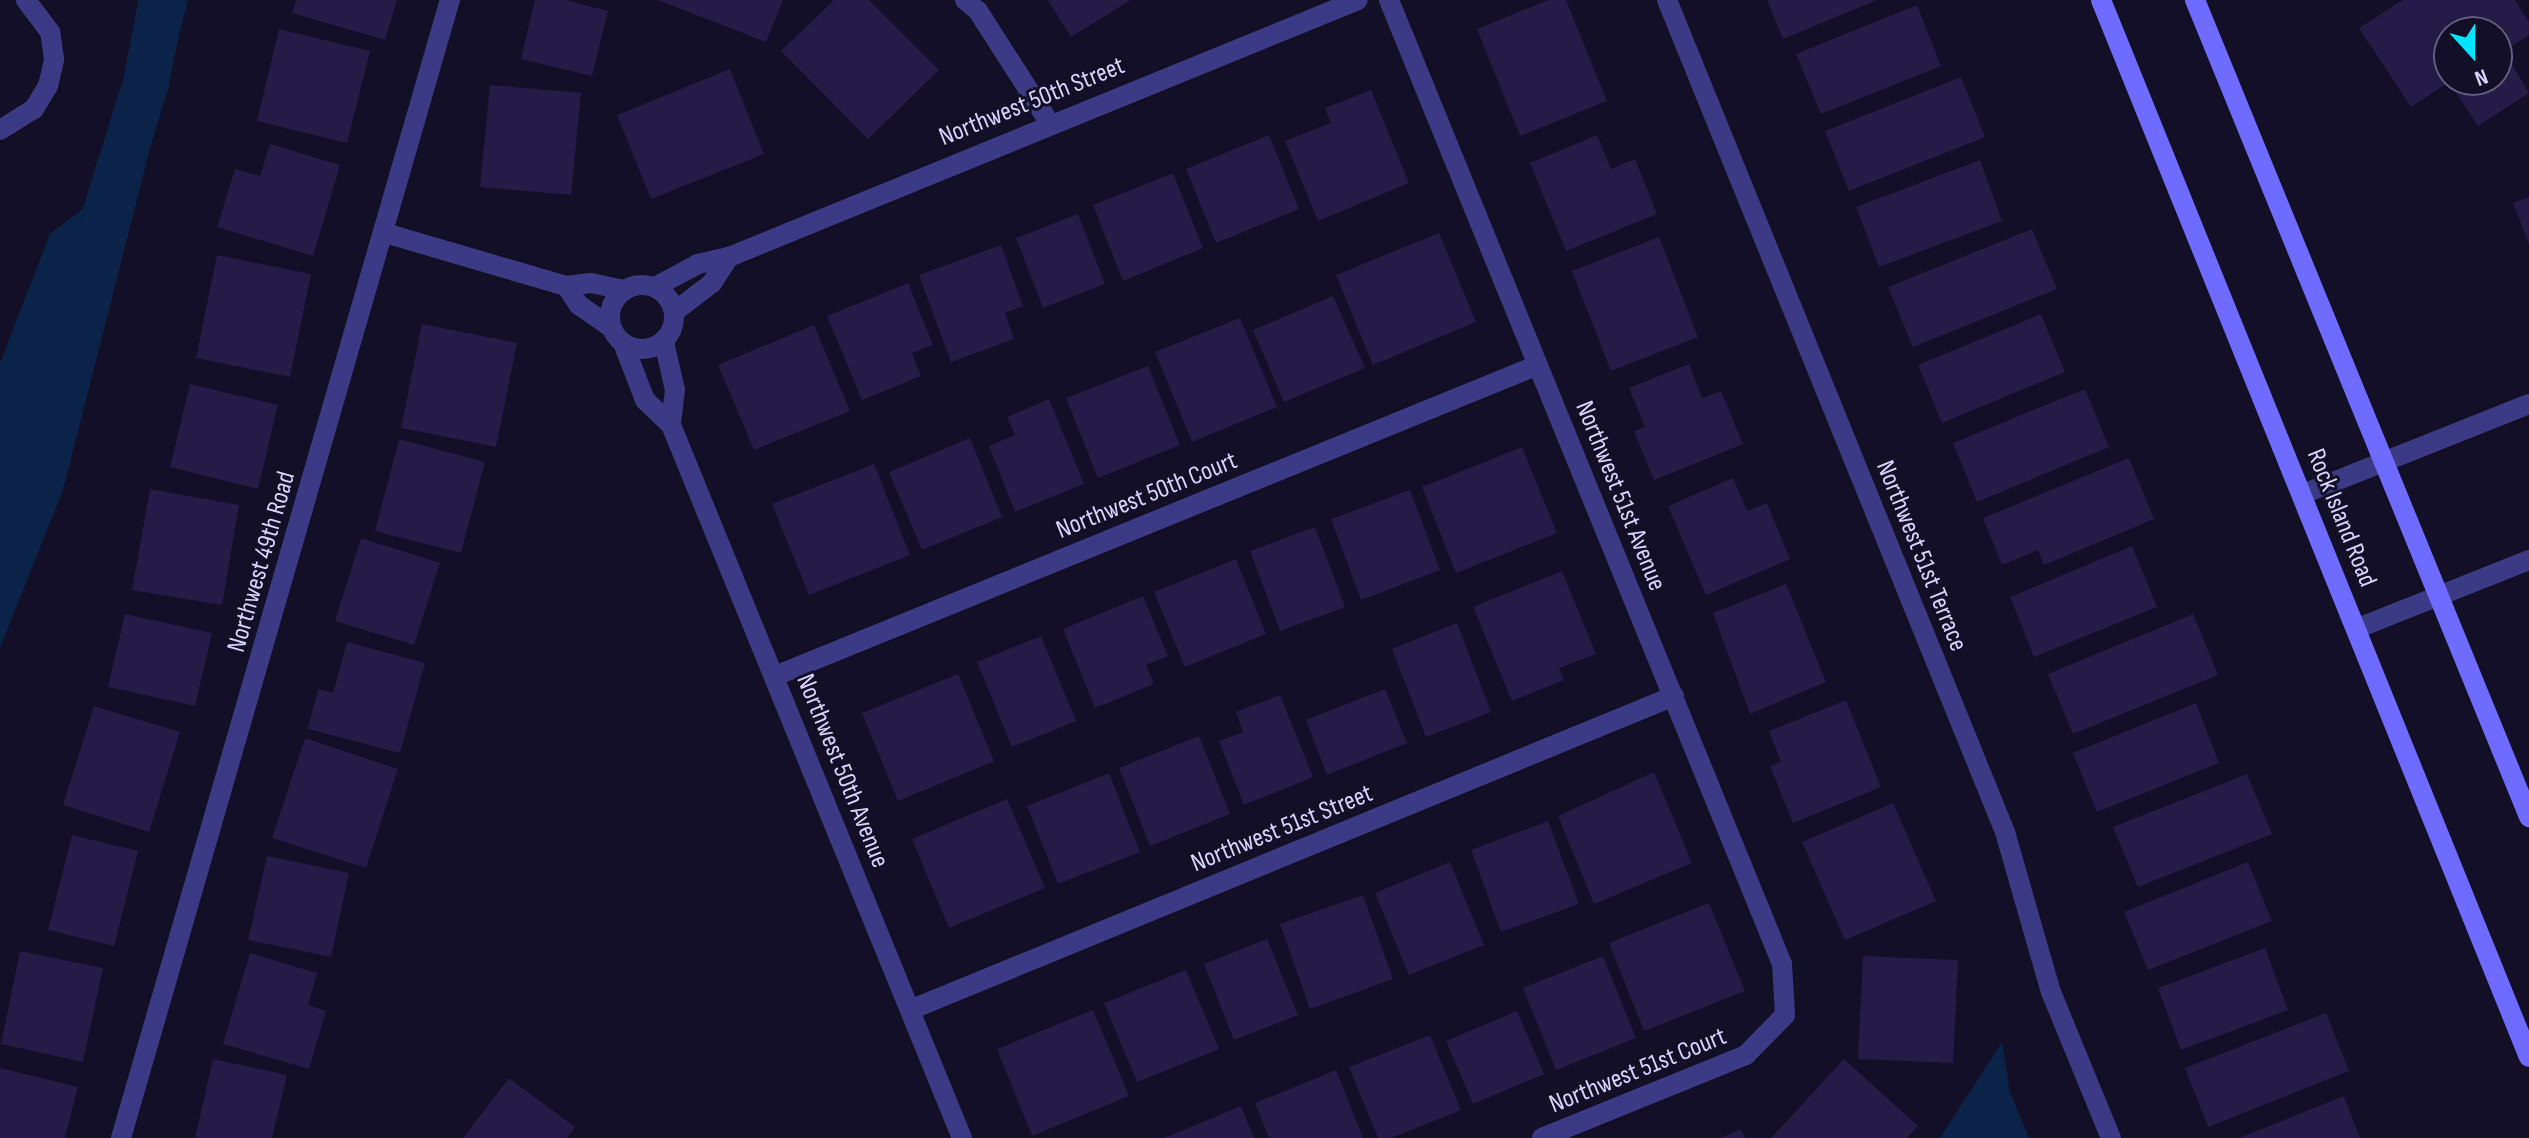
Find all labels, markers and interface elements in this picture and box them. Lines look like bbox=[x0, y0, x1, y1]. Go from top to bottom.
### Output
north arrow bbox=[2433, 16, 2513, 96]
street label: Northwest 50th Street bbox=[935, 51, 1129, 153]
text: N bbox=[2471, 62, 2491, 92]
street label: Northwest 51st Avenue bbox=[1568, 397, 1672, 595]
street label: Rock Island Road bbox=[2299, 445, 2383, 591]
street label: Northwest 50th Court bbox=[1052, 446, 1242, 546]
street label: Northwest 51st Terrace bbox=[1869, 456, 1973, 656]
street label: Northwest 49th Road bbox=[221, 468, 303, 656]
street label: Northwest 50th Avenue bbox=[789, 670, 895, 872]
street label: Northwest 51st Street bbox=[1187, 778, 1377, 880]
street label: Northwest 51st Court bbox=[1545, 1021, 1731, 1121]

